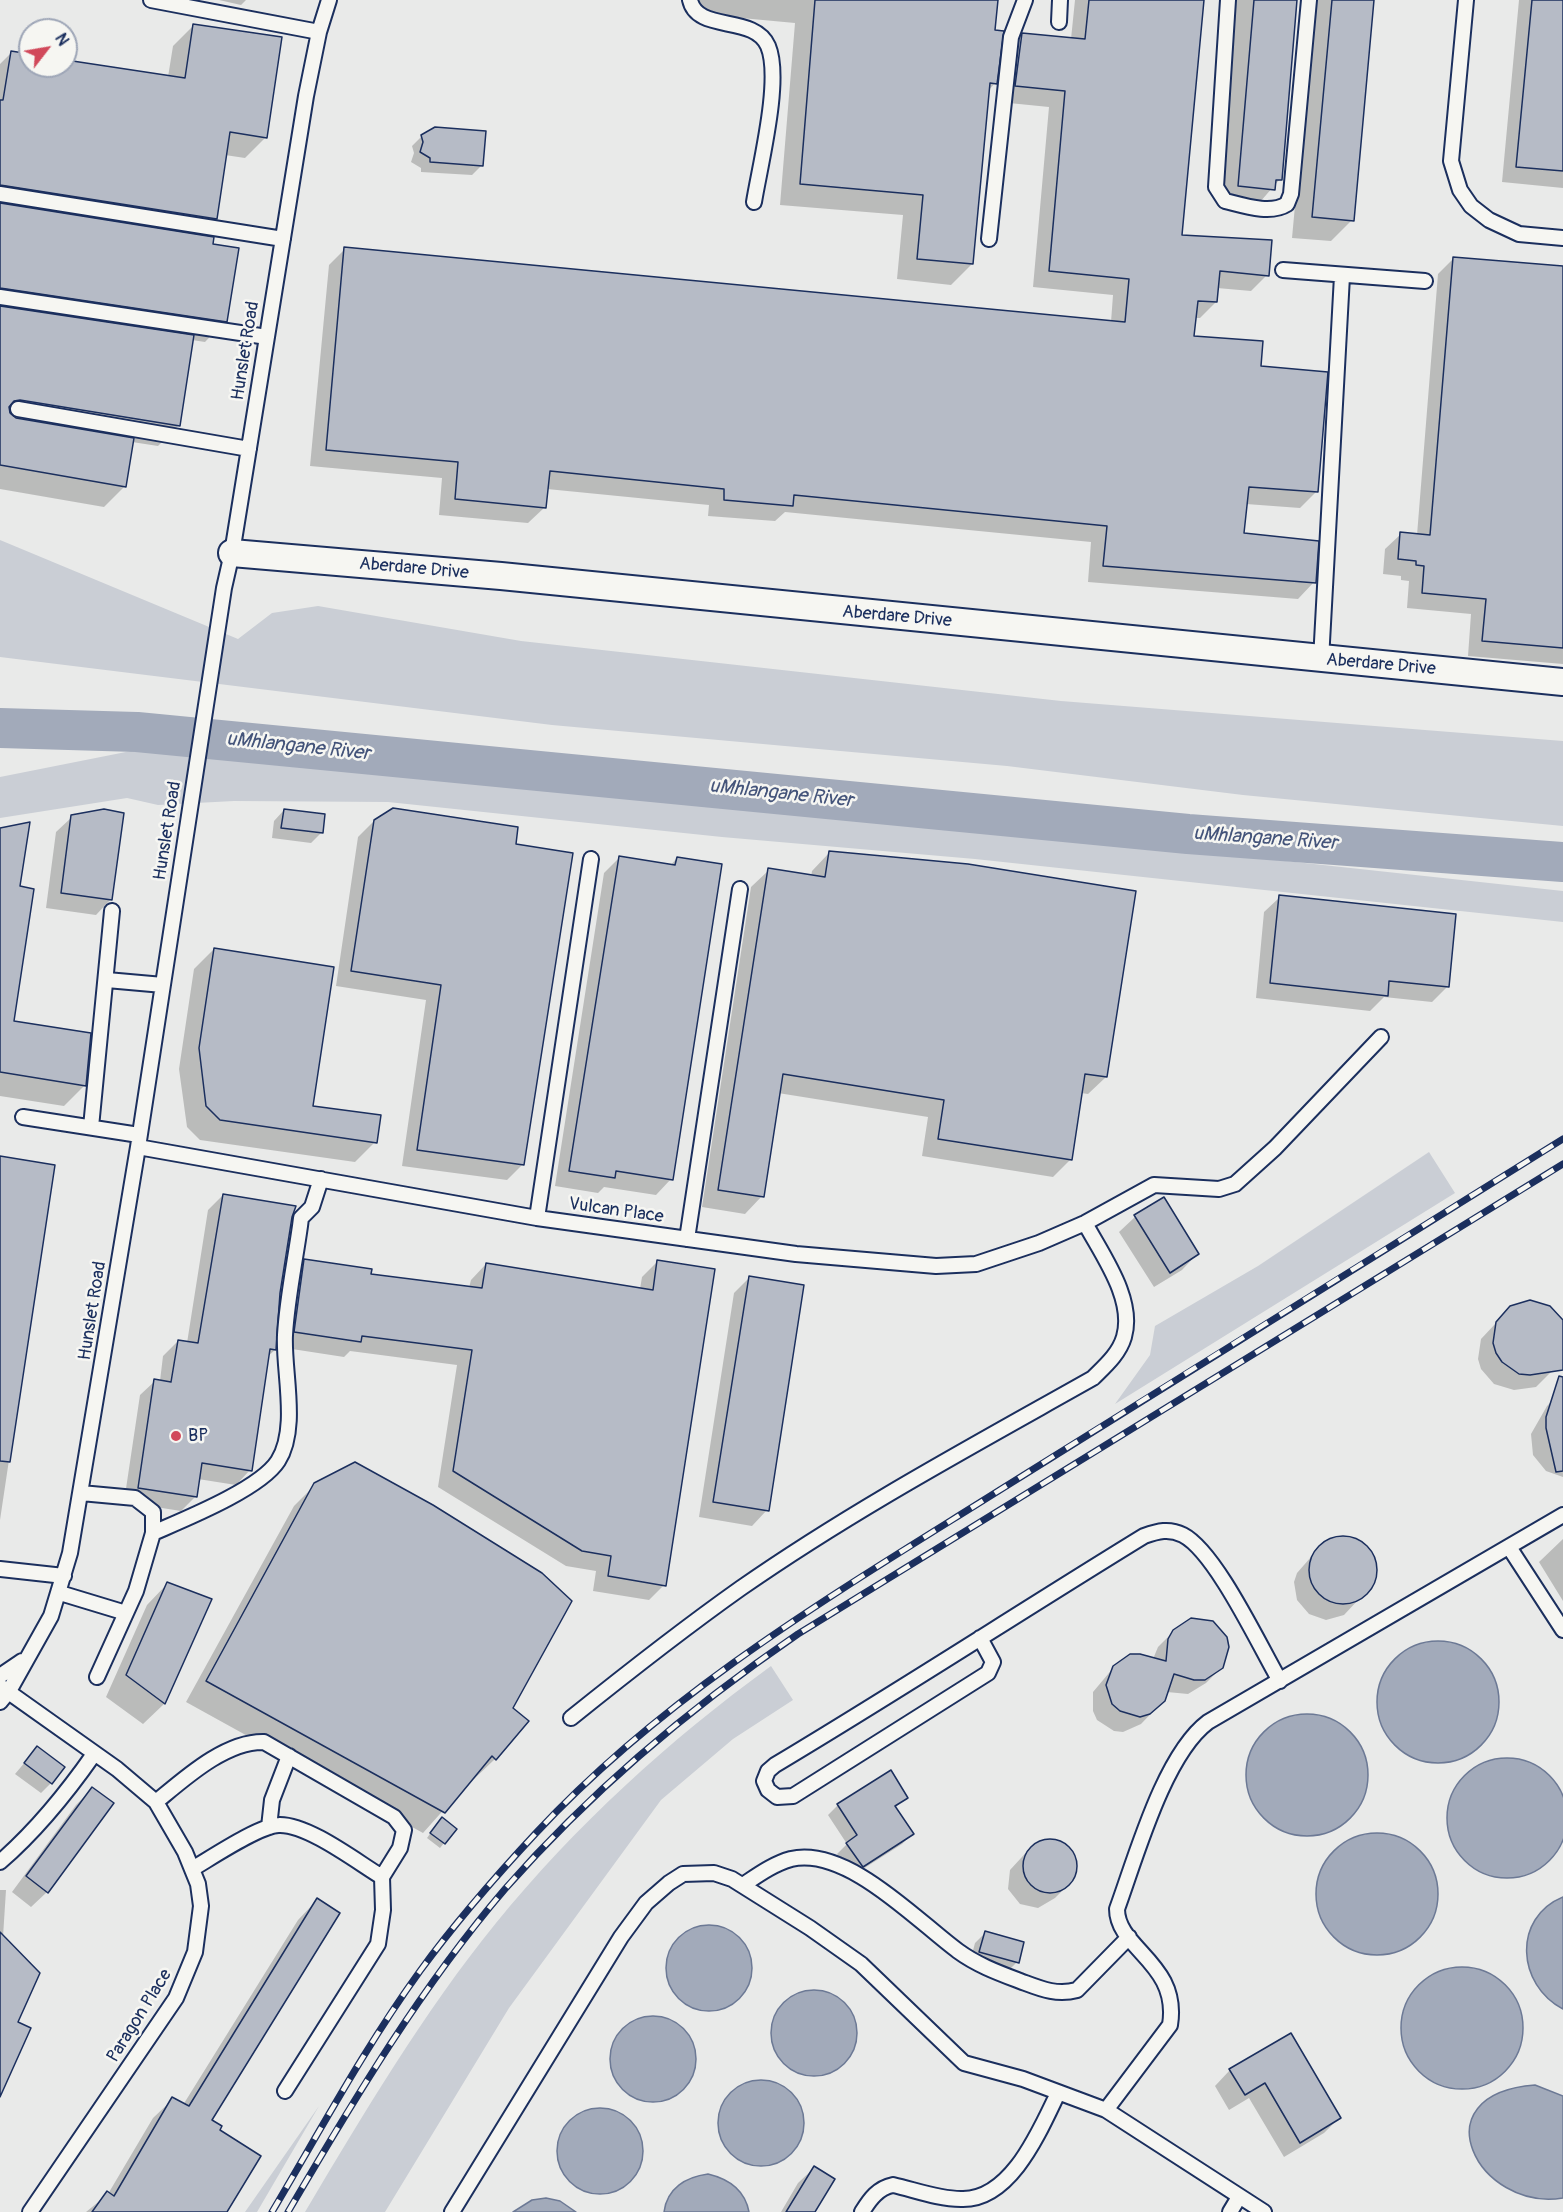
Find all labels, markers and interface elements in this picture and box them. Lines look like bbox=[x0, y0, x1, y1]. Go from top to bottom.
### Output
north arrow bbox=[18, 18, 78, 78]
text: N bbox=[50, 30, 73, 50]
street label: Hunslet Road bbox=[228, 300, 264, 402]
street label: Aberdare Drive bbox=[358, 553, 470, 585]
street label: Aberdare Drive bbox=[841, 601, 953, 633]
street label: Aberdare Drive bbox=[1325, 649, 1437, 681]
water label: uMhlangane River bbox=[225, 728, 371, 766]
water label: uMhlangane River bbox=[708, 775, 854, 813]
street label: Hunslet Road bbox=[150, 780, 186, 882]
water label: uMhlangane River bbox=[1192, 822, 1338, 856]
street label: Vulcan Place bbox=[567, 1194, 665, 1228]
street label: Hunslet Road bbox=[75, 1260, 111, 1362]
place label: BP bbox=[188, 1425, 208, 1447]
marker: BP bbox=[169, 1429, 183, 1443]
street label: Paragon Place bbox=[103, 1965, 177, 2067]

